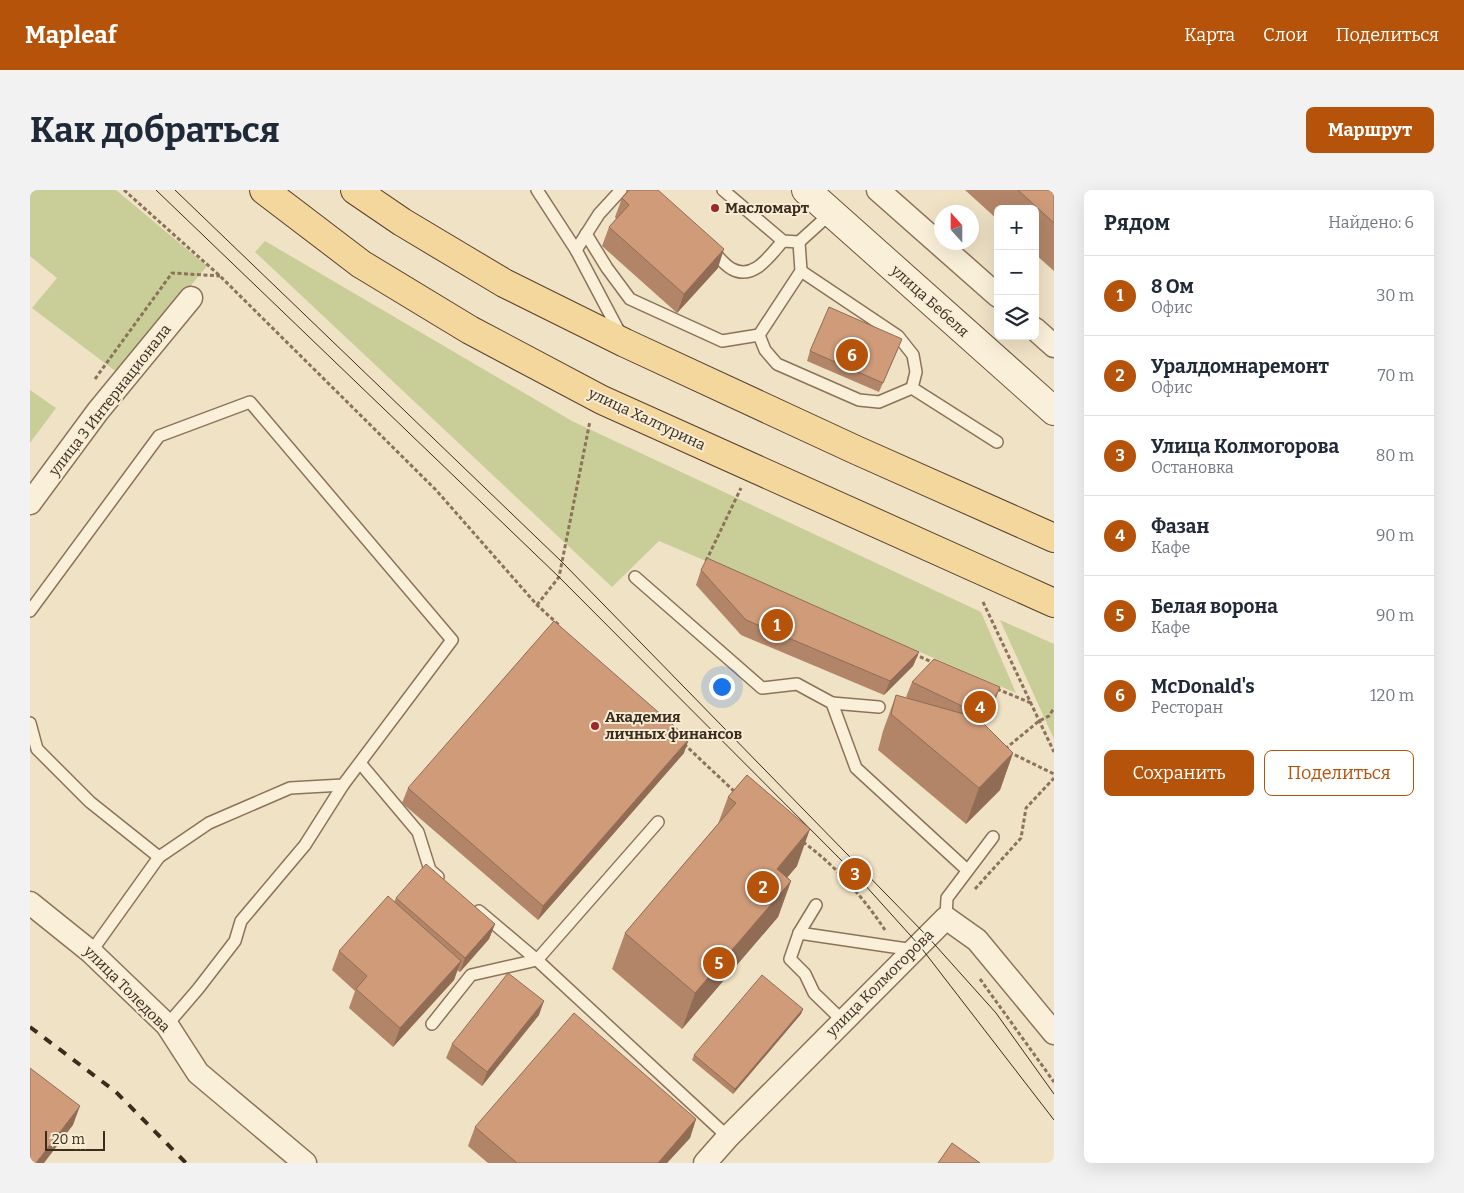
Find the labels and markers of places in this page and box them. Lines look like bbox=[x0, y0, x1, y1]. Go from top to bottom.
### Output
place label: Масломарт bbox=[725, 199, 810, 217]
marker: Масломарт bbox=[709, 202, 721, 214]
pin: 6 bbox=[836, 336, 868, 374]
pin: 1 bbox=[761, 606, 793, 644]
pin: 4 bbox=[964, 688, 996, 726]
place label: Академия личных финансов bbox=[605, 708, 743, 743]
marker: Академия личных финансов bbox=[589, 720, 601, 732]
pin: 3 bbox=[839, 855, 871, 893]
pin: 2 bbox=[747, 868, 779, 906]
pin: 5 bbox=[703, 944, 735, 982]

